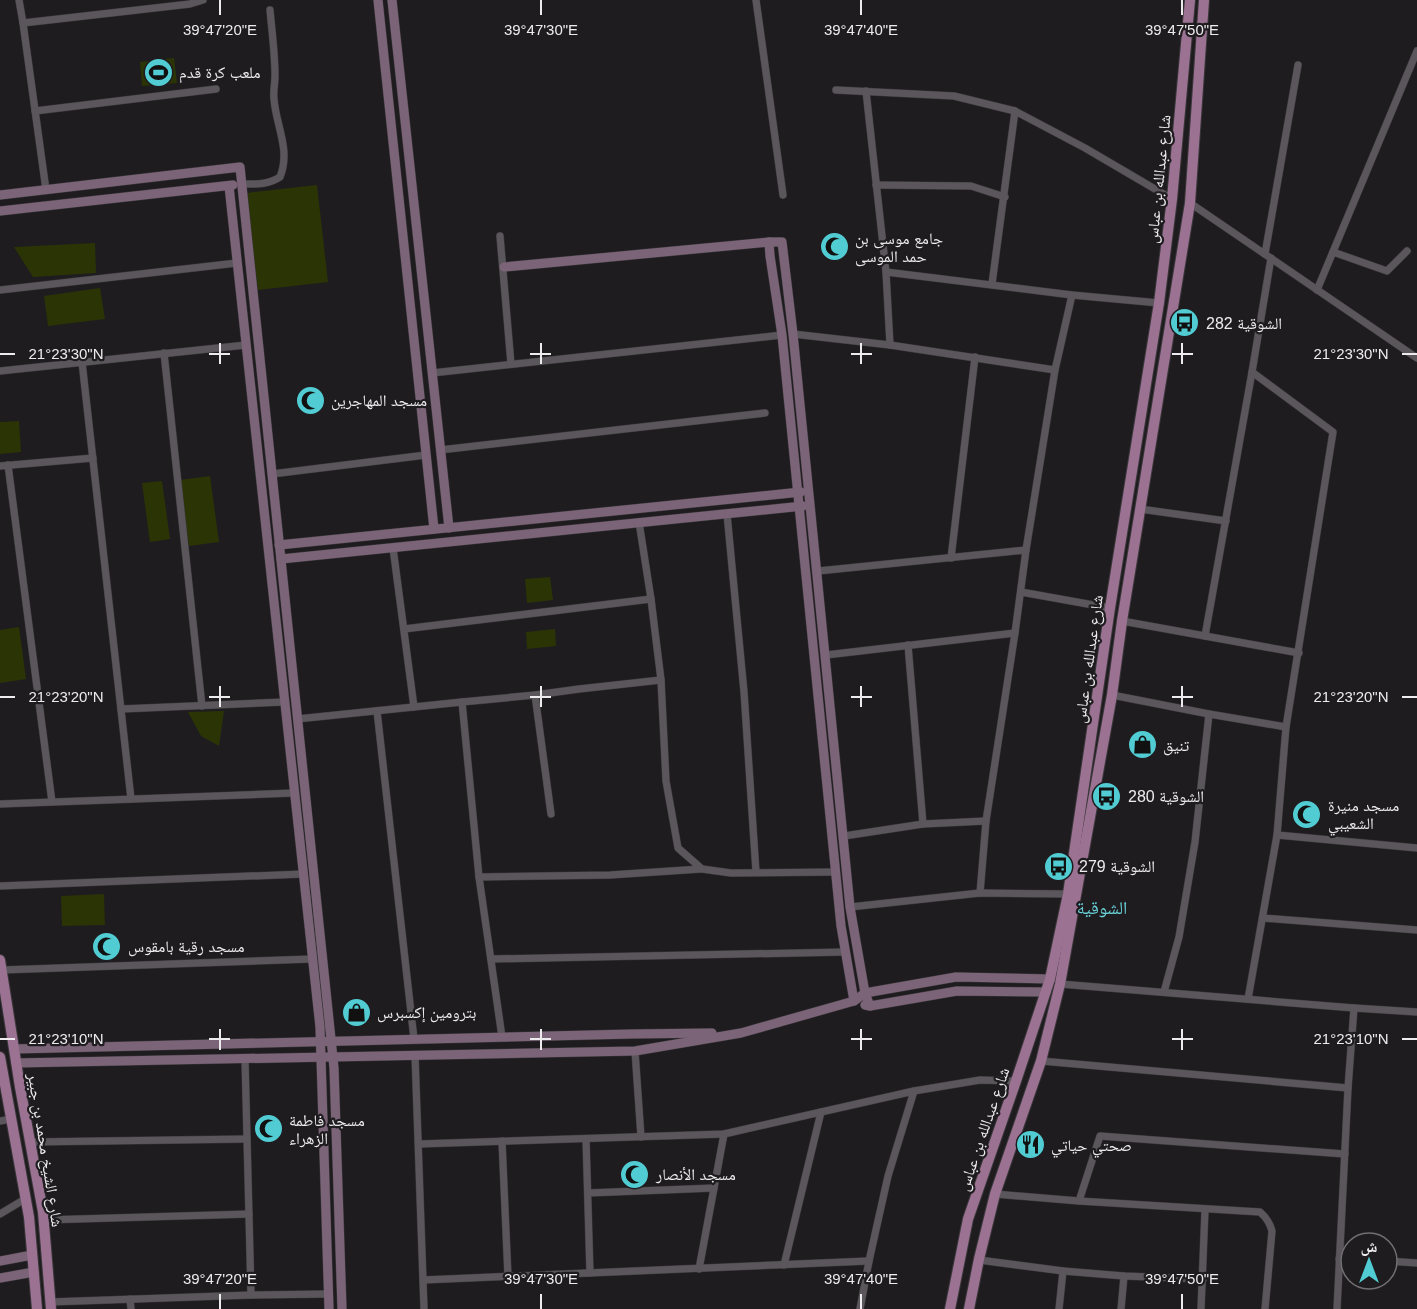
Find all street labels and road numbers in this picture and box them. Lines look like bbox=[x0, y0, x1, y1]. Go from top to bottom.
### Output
street label: شارع عبدالله بن عباس bbox=[1143, 114, 1176, 244]
street label: شارع عبدالله بن عباس bbox=[1071, 594, 1108, 725]
street label: شارع عبدالله بن عباس bbox=[954, 1065, 1014, 1194]
street label: شارع الشيخ محمد بن جبير bbox=[23, 1071, 66, 1228]

